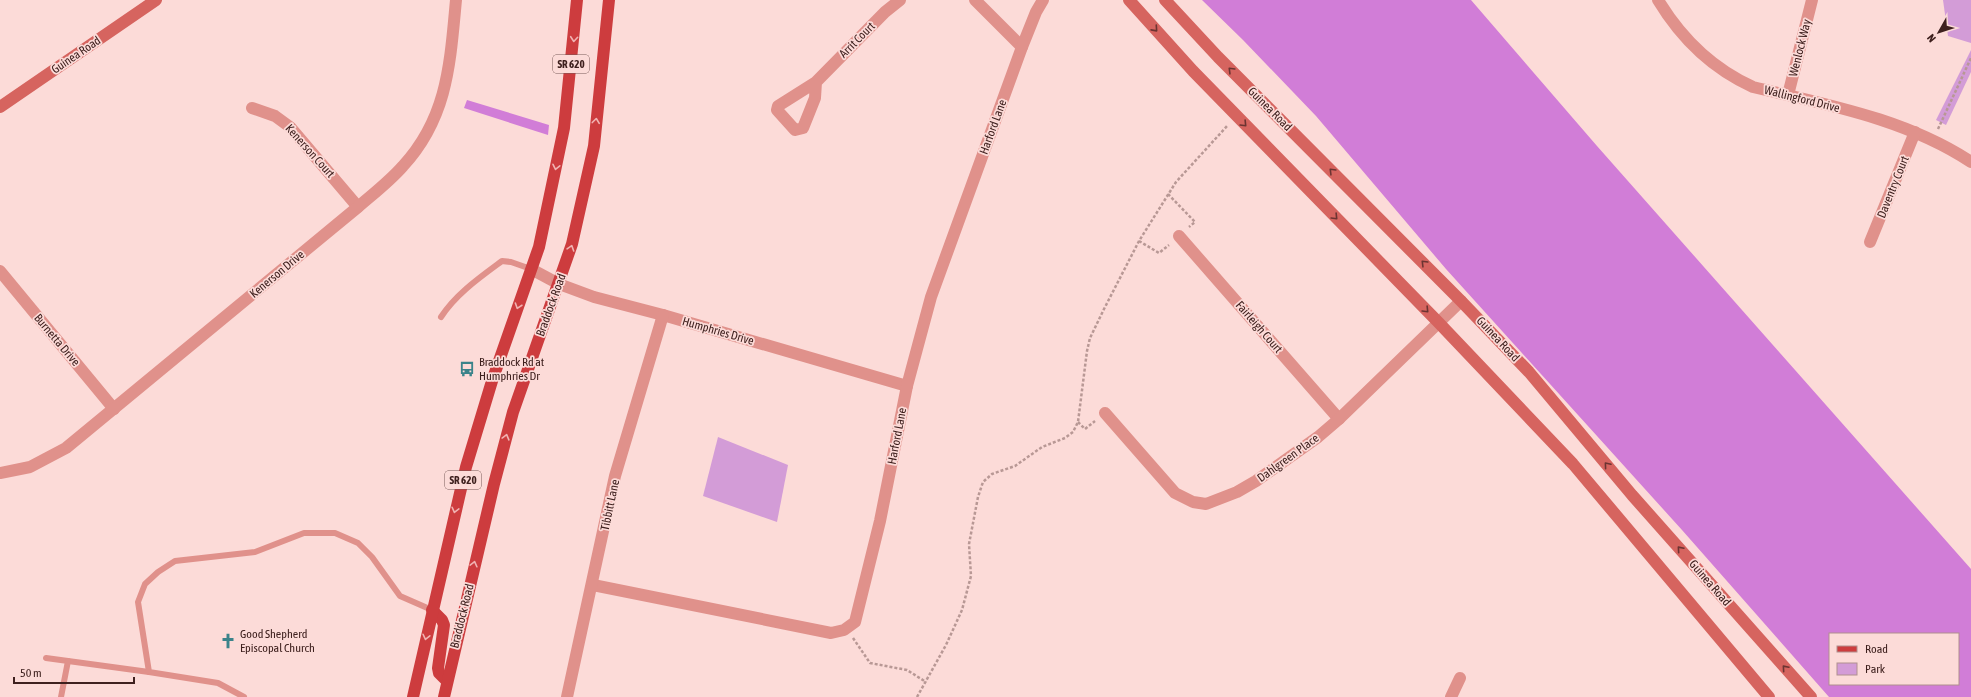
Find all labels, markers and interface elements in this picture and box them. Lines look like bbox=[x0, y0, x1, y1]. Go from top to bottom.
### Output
north arrow bbox=[1919, 12, 1959, 52]
street label: Wenlock Way bbox=[1786, 18, 1814, 78]
street label: Arrit Court bbox=[836, 19, 878, 61]
one-way arrow bbox=[1150, 24, 1158, 32]
text: N bbox=[1925, 32, 1938, 45]
street label: Guinea Road bbox=[49, 33, 103, 77]
one-way arrow bbox=[570, 36, 579, 42]
road number: SR 620 bbox=[553, 55, 589, 73]
one-way arrow bbox=[1228, 67, 1236, 75]
street label: Wallingford Drive bbox=[1763, 83, 1841, 115]
street label: Guinea Road bbox=[1245, 84, 1295, 134]
street label: Harford Lane bbox=[977, 98, 1009, 156]
one-way arrow bbox=[592, 118, 601, 124]
one-way arrow bbox=[1239, 119, 1247, 127]
street label: Kenerson Court bbox=[282, 121, 338, 181]
street label: Daventry Court bbox=[1874, 153, 1912, 220]
one-way arrow bbox=[552, 163, 560, 170]
one-way arrow bbox=[1329, 168, 1337, 176]
one-way arrow bbox=[1330, 212, 1338, 220]
one-way arrow bbox=[566, 245, 575, 252]
street label: Kenerson Drive bbox=[247, 247, 307, 301]
one-way arrow bbox=[1421, 260, 1429, 268]
street label: Braddock Road bbox=[533, 272, 569, 338]
street label: Fairleigh Court bbox=[1233, 298, 1286, 356]
one-way arrow bbox=[515, 302, 523, 309]
one-way arrow bbox=[1421, 305, 1429, 313]
street label: Burnetta Drive bbox=[31, 311, 83, 369]
street label: Humphries Drive bbox=[681, 314, 755, 348]
street label: Guinea Road bbox=[1474, 314, 1522, 364]
place label: Braddock Rd at Humphries Dr bbox=[479, 355, 545, 383]
bus stop icon: Braddock Rd at Humphries Dr bbox=[458, 360, 476, 378]
street label: Harford Lane bbox=[885, 407, 909, 465]
street label: Dahlgreen Place bbox=[1254, 431, 1322, 485]
one-way arrow bbox=[501, 434, 510, 441]
one-way arrow bbox=[1605, 463, 1612, 470]
road number: SR 620 bbox=[445, 471, 481, 489]
street label: Tibbitt Lane bbox=[598, 478, 622, 532]
one-way arrow bbox=[451, 506, 460, 513]
one-way arrow bbox=[1678, 547, 1685, 554]
street label: Guinea Road bbox=[1686, 557, 1734, 609]
one-way arrow bbox=[470, 560, 478, 567]
street label: Braddock Road bbox=[447, 582, 477, 650]
place label: Good Shepherd Episcopal Church bbox=[240, 627, 315, 655]
church icon: Good Shepherd Episcopal Church bbox=[219, 632, 237, 650]
legend bbox=[1829, 633, 1959, 685]
one-way arrow bbox=[423, 634, 431, 640]
text: Road bbox=[1865, 642, 1888, 656]
scale bar bbox=[14, 659, 134, 685]
text: Park bbox=[1865, 662, 1886, 676]
one-way arrow bbox=[1782, 665, 1790, 673]
text: 50 m bbox=[20, 666, 42, 680]

